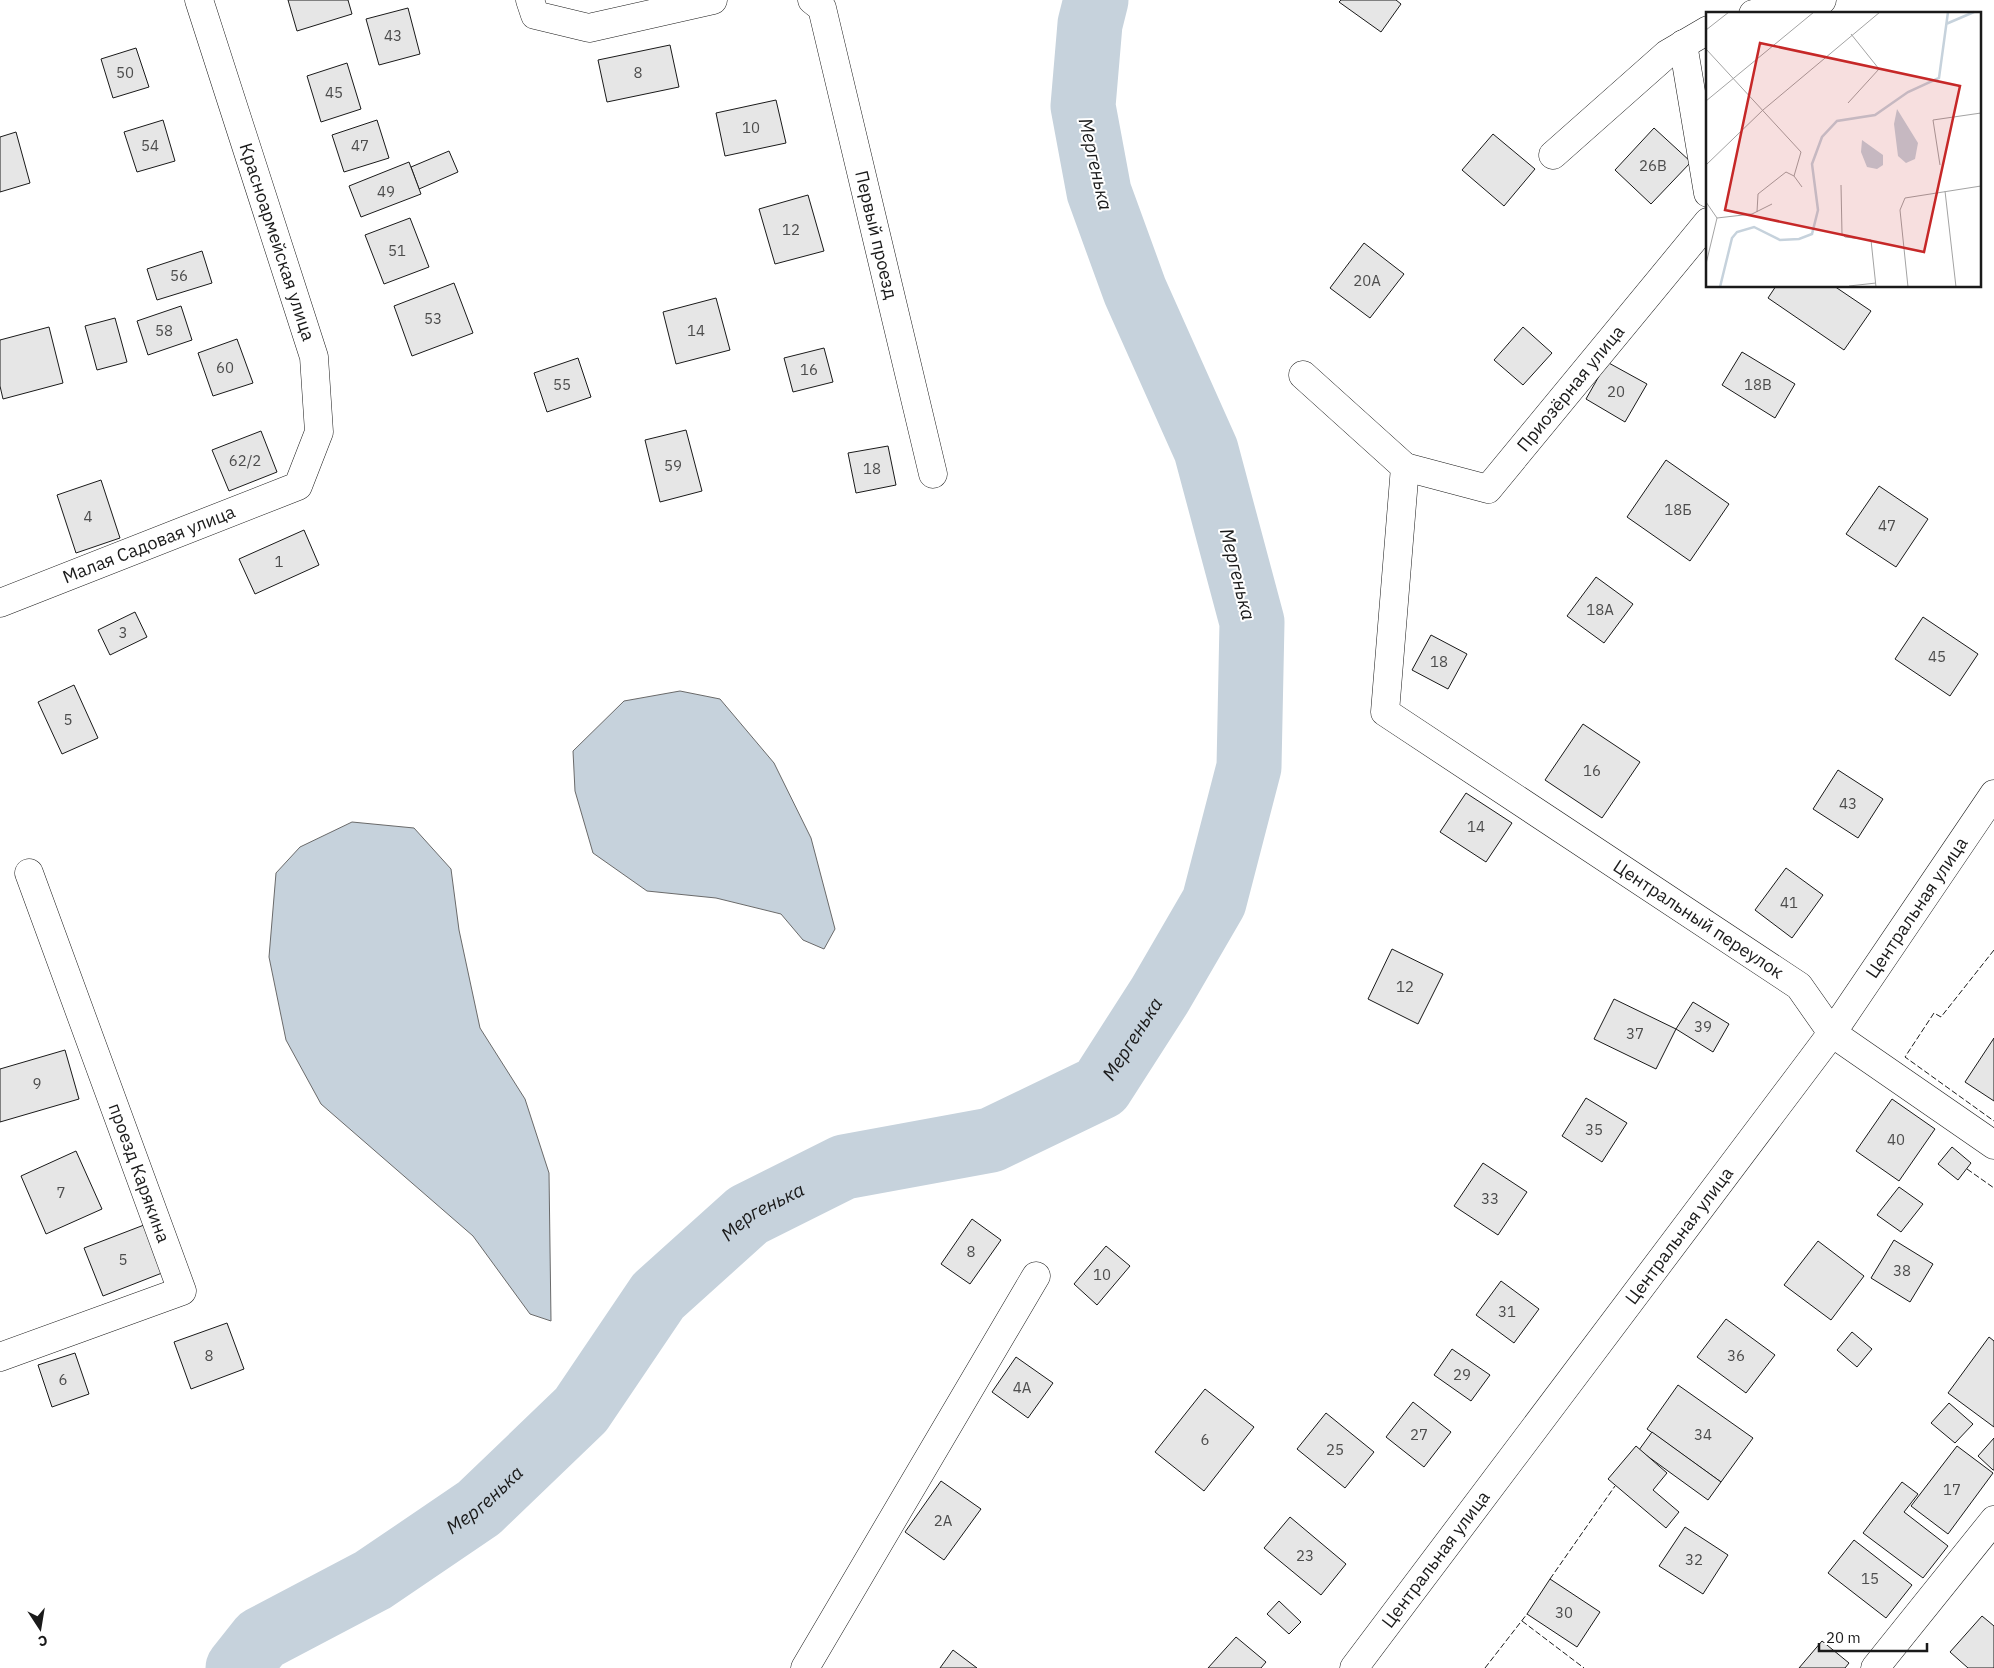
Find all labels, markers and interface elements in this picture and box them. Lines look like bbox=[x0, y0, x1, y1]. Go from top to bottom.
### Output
inset map bbox=[1706, 12, 1982, 288]
house number: 43 bbox=[384, 26, 402, 45]
house number: 50 bbox=[116, 63, 134, 82]
house number: 8 bbox=[633, 63, 643, 82]
house number: 45 bbox=[325, 83, 343, 102]
water label: Мергенька bbox=[1074, 116, 1118, 212]
house number: 10 bbox=[742, 118, 760, 137]
house number: 54 bbox=[141, 136, 159, 155]
house number: 47 bbox=[351, 136, 369, 155]
street label: Красноармейская улица bbox=[235, 140, 320, 344]
house number: 26В bbox=[1639, 156, 1667, 175]
street label: Первый проезд bbox=[850, 168, 903, 302]
house number: 49 bbox=[377, 182, 395, 201]
house number: 12 bbox=[782, 220, 800, 239]
house number: 51 bbox=[388, 241, 406, 260]
house number: 56 bbox=[170, 266, 188, 285]
house number: 20А bbox=[1353, 271, 1381, 290]
house number: 53 bbox=[424, 309, 442, 328]
street label: Приозёрная улица bbox=[1512, 320, 1629, 456]
house number: 58 bbox=[155, 321, 173, 340]
house number: 14 bbox=[687, 321, 705, 340]
house number: 60 bbox=[216, 358, 234, 377]
house number: 16 bbox=[800, 360, 818, 379]
house number: 55 bbox=[553, 375, 571, 394]
house number: 18В bbox=[1744, 375, 1772, 394]
house number: 20 bbox=[1607, 382, 1625, 401]
house number: 62/2 bbox=[229, 451, 261, 470]
house number: 59 bbox=[664, 456, 682, 475]
house number: 18 bbox=[863, 459, 881, 478]
street label: Малая Садовая улица bbox=[59, 500, 239, 588]
house number: 18Б bbox=[1664, 500, 1692, 519]
house number: 4 bbox=[83, 507, 93, 526]
house number: 47 bbox=[1878, 516, 1896, 535]
water label: Мергенька bbox=[1215, 526, 1261, 622]
house number: 1 bbox=[274, 552, 284, 571]
house number: 18А bbox=[1586, 600, 1614, 619]
house number: 3 bbox=[118, 623, 128, 642]
house number: 45 bbox=[1928, 647, 1946, 666]
house number: 18 bbox=[1430, 652, 1448, 671]
house number: 5 bbox=[63, 710, 73, 729]
house number: 16 bbox=[1583, 761, 1601, 780]
house number: 43 bbox=[1839, 794, 1857, 813]
house number: 14 bbox=[1467, 817, 1485, 836]
street label: Центральная улица bbox=[1860, 832, 1973, 983]
street label: Центральный переулок bbox=[1609, 854, 1788, 984]
house number: 41 bbox=[1780, 893, 1798, 912]
house number: 12 bbox=[1396, 977, 1414, 996]
water label: Мергенька bbox=[1096, 993, 1167, 1085]
house number: 39 bbox=[1694, 1017, 1712, 1036]
house number: 37 bbox=[1626, 1024, 1644, 1043]
house number: 9 bbox=[32, 1074, 42, 1093]
street label: проезд Карякина bbox=[104, 1100, 176, 1246]
house number: 35 bbox=[1585, 1120, 1603, 1139]
house number: 40 bbox=[1887, 1130, 1905, 1149]
street label: Центральная улица bbox=[1620, 1162, 1738, 1309]
water label: Мергенька bbox=[716, 1177, 808, 1246]
house number: 7 bbox=[56, 1183, 66, 1202]
house number: 33 bbox=[1481, 1189, 1499, 1208]
house number: 8 bbox=[966, 1242, 976, 1261]
house number: 5 bbox=[118, 1250, 128, 1269]
house number: 38 bbox=[1893, 1261, 1911, 1280]
house number: 10 bbox=[1093, 1265, 1111, 1284]
house number: 31 bbox=[1498, 1302, 1516, 1321]
house number: 8 bbox=[204, 1346, 214, 1365]
house number: 36 bbox=[1727, 1346, 1745, 1365]
house number: 29 bbox=[1453, 1365, 1471, 1384]
house number: 6 bbox=[58, 1370, 68, 1389]
house number: 4А bbox=[1013, 1378, 1032, 1397]
house number: 27 bbox=[1410, 1425, 1428, 1444]
house number: 34 bbox=[1694, 1425, 1712, 1444]
house number: 6 bbox=[1200, 1430, 1210, 1449]
house number: 25 bbox=[1326, 1440, 1344, 1459]
water label: Мергенька bbox=[441, 1460, 528, 1539]
house number: 17 bbox=[1943, 1480, 1961, 1499]
street label: Центральная улица bbox=[1376, 1486, 1495, 1632]
house number: 2А bbox=[934, 1511, 953, 1530]
house number: 23 bbox=[1296, 1546, 1314, 1565]
house number: 32 bbox=[1685, 1550, 1703, 1569]
house number: 15 bbox=[1861, 1569, 1879, 1588]
north arrow bbox=[15, 1603, 65, 1653]
house number: 30 bbox=[1555, 1603, 1573, 1622]
scale bar bbox=[1819, 1620, 1926, 1652]
text: 20 m bbox=[1826, 1628, 1861, 1647]
text: С bbox=[36, 1631, 49, 1650]

